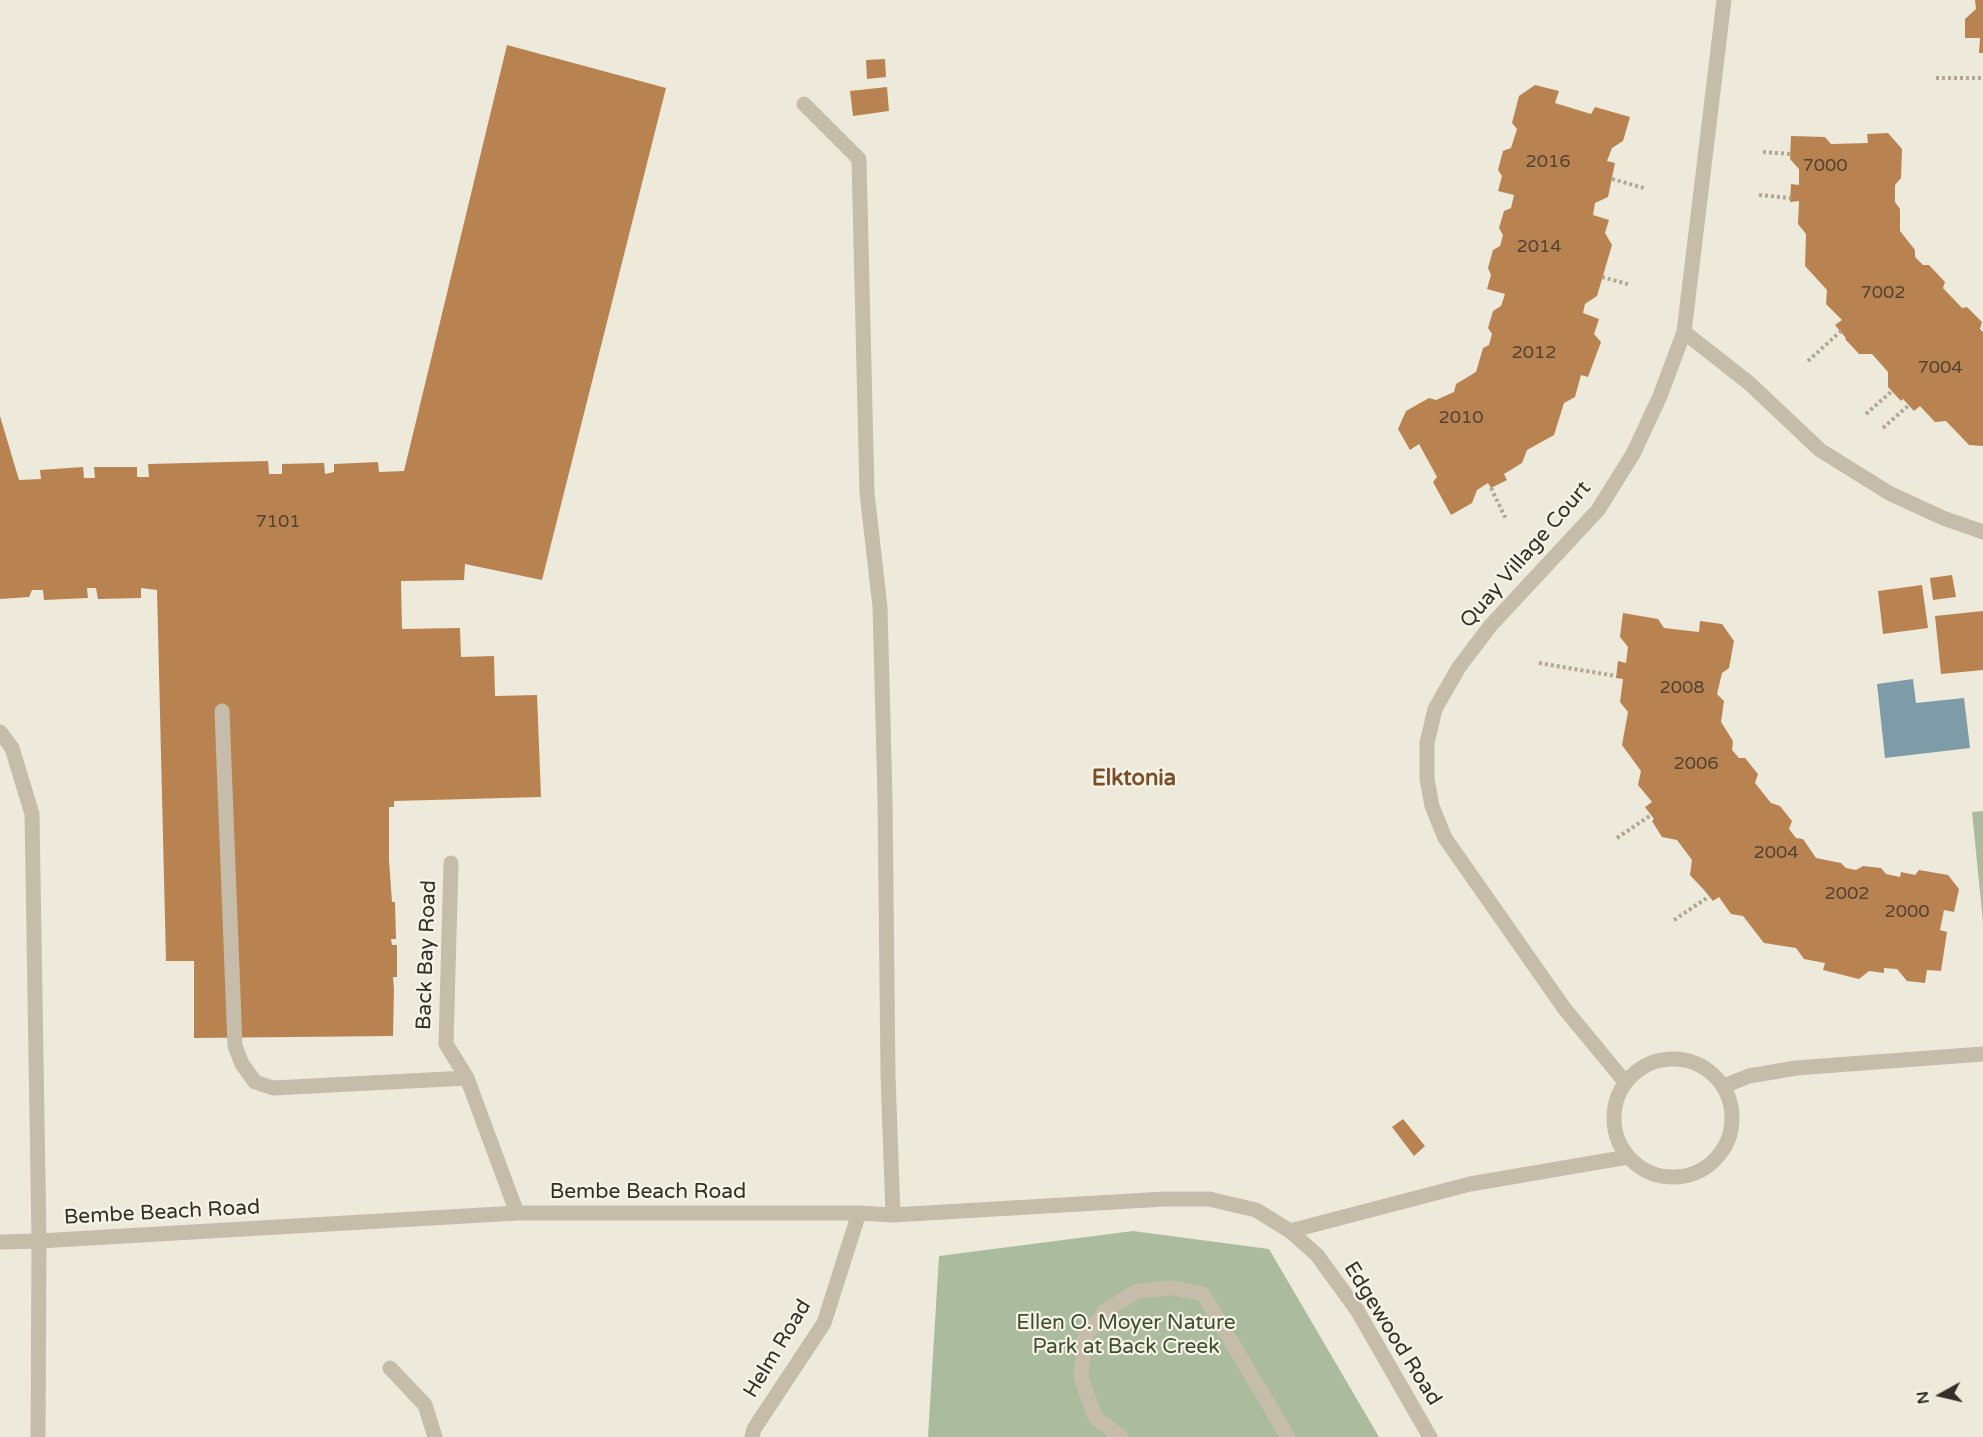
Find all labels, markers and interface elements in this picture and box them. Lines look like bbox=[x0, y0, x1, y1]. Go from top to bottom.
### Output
house number: 2016 bbox=[1525, 151, 1571, 173]
house number: 7000 bbox=[1802, 155, 1848, 177]
house number: 2014 bbox=[1516, 236, 1562, 258]
house number: 7002 bbox=[1860, 282, 1906, 304]
house number: 2012 bbox=[1511, 342, 1557, 364]
house number: 7004 bbox=[1917, 357, 1963, 379]
house number: 2010 bbox=[1438, 407, 1484, 429]
street label: Quay Village Court bbox=[1455, 476, 1597, 634]
house number: 7101 bbox=[255, 511, 301, 533]
house number: 2008 bbox=[1659, 677, 1705, 699]
house number: 2006 bbox=[1673, 753, 1719, 775]
district label: Elktonia bbox=[1092, 766, 1176, 792]
house number: 2004 bbox=[1753, 842, 1799, 864]
street label: Back Bay Road bbox=[412, 880, 442, 1030]
house number: 2002 bbox=[1824, 883, 1870, 905]
house number: 2000 bbox=[1884, 901, 1930, 923]
street label: Bembe Beach Road bbox=[550, 1179, 746, 1205]
street label: Bembe Beach Road bbox=[63, 1195, 261, 1231]
street label: Edgewood Road bbox=[1338, 1257, 1446, 1411]
street label: Helm Road bbox=[739, 1295, 817, 1403]
park label: Ellen O. Moyer Nature Park at Back Creek bbox=[1016, 1310, 1236, 1360]
north arrow bbox=[1911, 1365, 1971, 1425]
text: N bbox=[1912, 1390, 1934, 1405]

